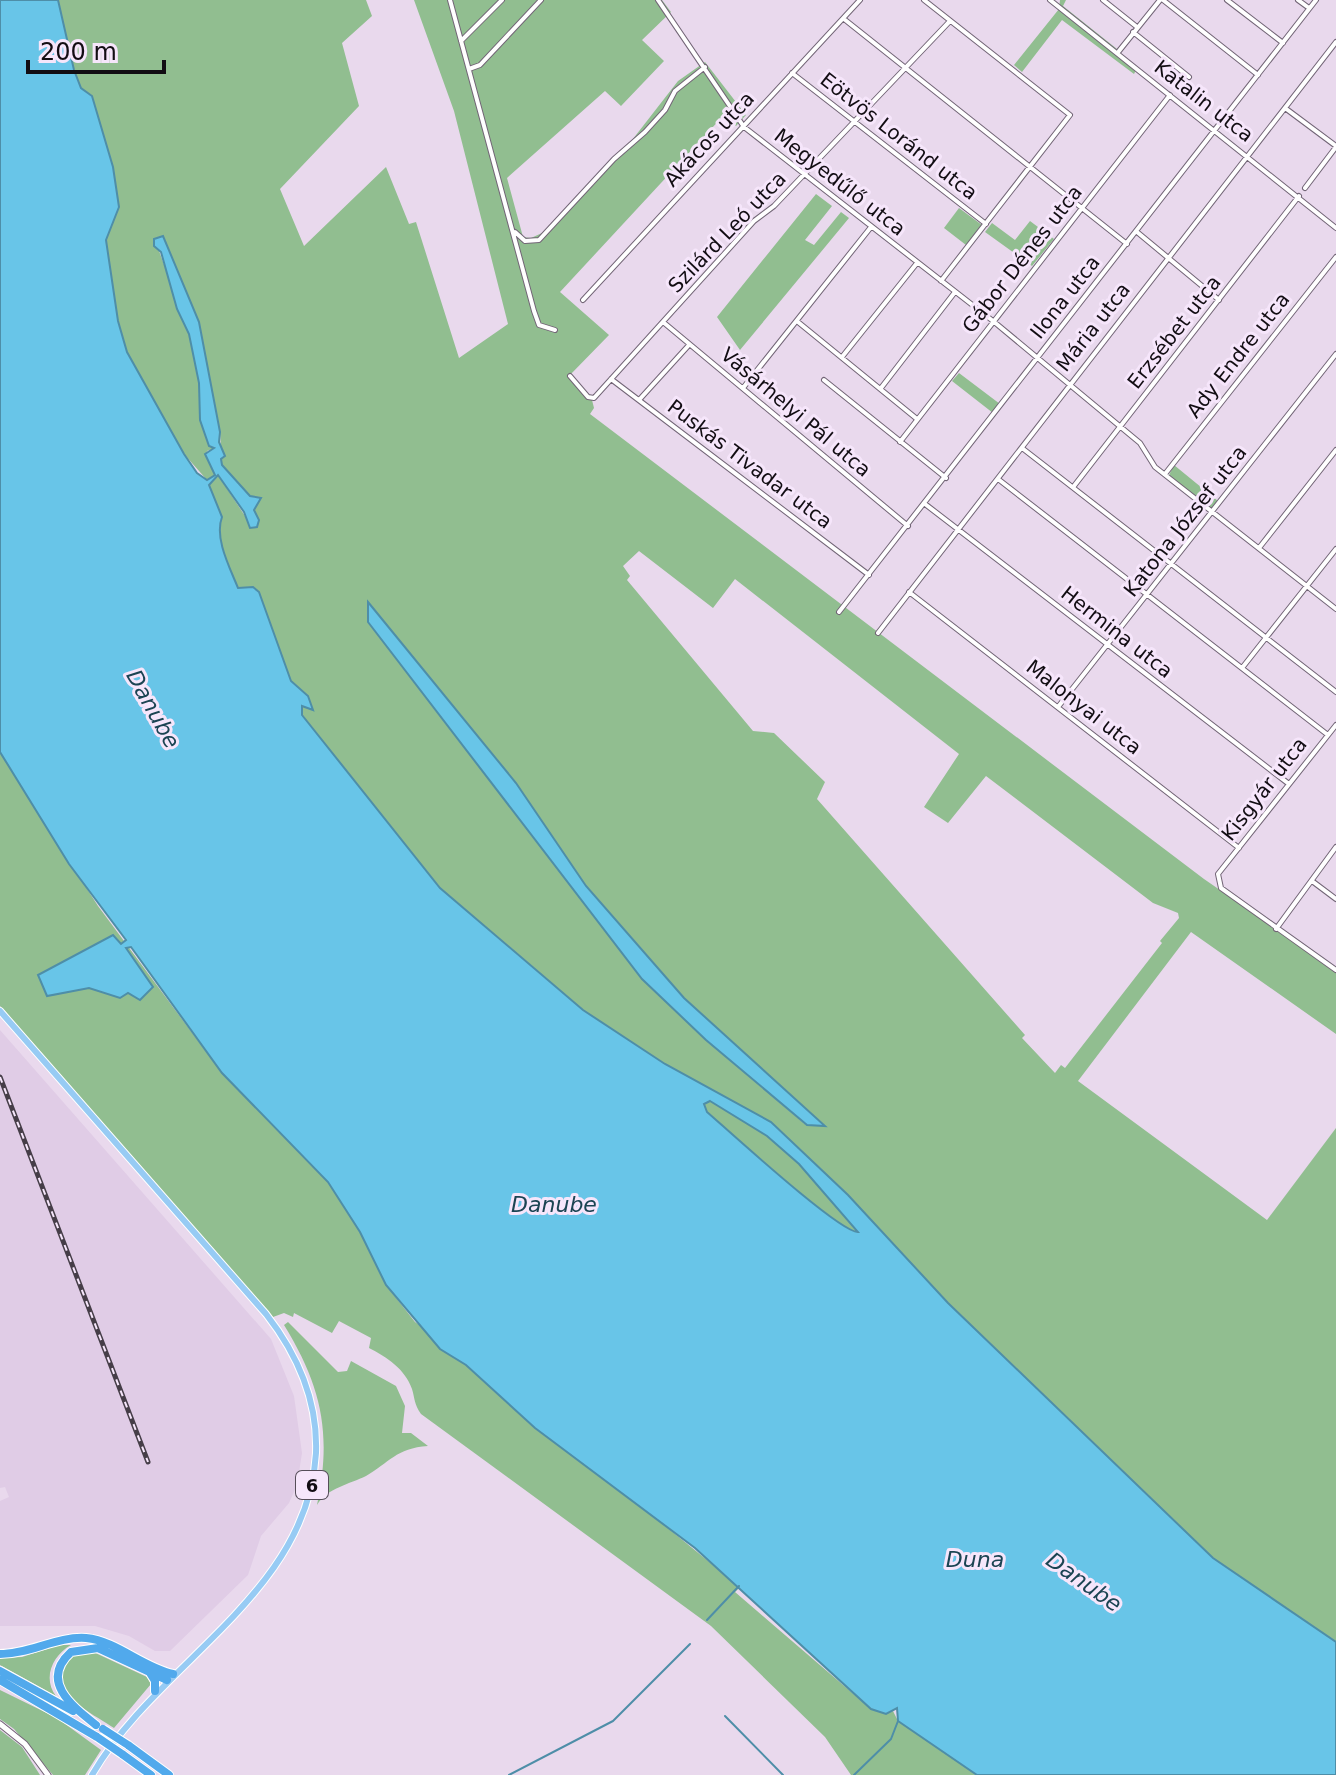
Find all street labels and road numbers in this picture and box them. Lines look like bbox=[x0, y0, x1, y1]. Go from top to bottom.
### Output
street label: Katalin utca bbox=[1150, 55, 1258, 147]
street label: Eötvös Loránd utca bbox=[816, 67, 982, 205]
street label: Akácos utca bbox=[659, 87, 759, 191]
street label: Megyedűlő utca bbox=[770, 123, 910, 241]
street label: Szilárd Leó utca bbox=[663, 166, 791, 298]
street label: Gábor Dénes utca bbox=[957, 180, 1087, 338]
street label: Ilona utca bbox=[1025, 251, 1105, 343]
street label: Erzsébet utca bbox=[1122, 271, 1226, 393]
street label: Mária utca bbox=[1051, 278, 1135, 376]
street label: Ady Endre utca bbox=[1182, 288, 1294, 422]
street label: Vásárhelyi Pál utca bbox=[716, 342, 876, 482]
street label: Puskás Tivadar utca bbox=[663, 394, 837, 534]
street label: Katona József utca bbox=[1119, 441, 1251, 601]
street label: Hermina utca bbox=[1056, 581, 1178, 683]
street label: Malonyai utca bbox=[1022, 655, 1146, 759]
street label: Kisgyár utca bbox=[1216, 733, 1312, 845]
road number: 6 bbox=[296, 1471, 328, 1499]

